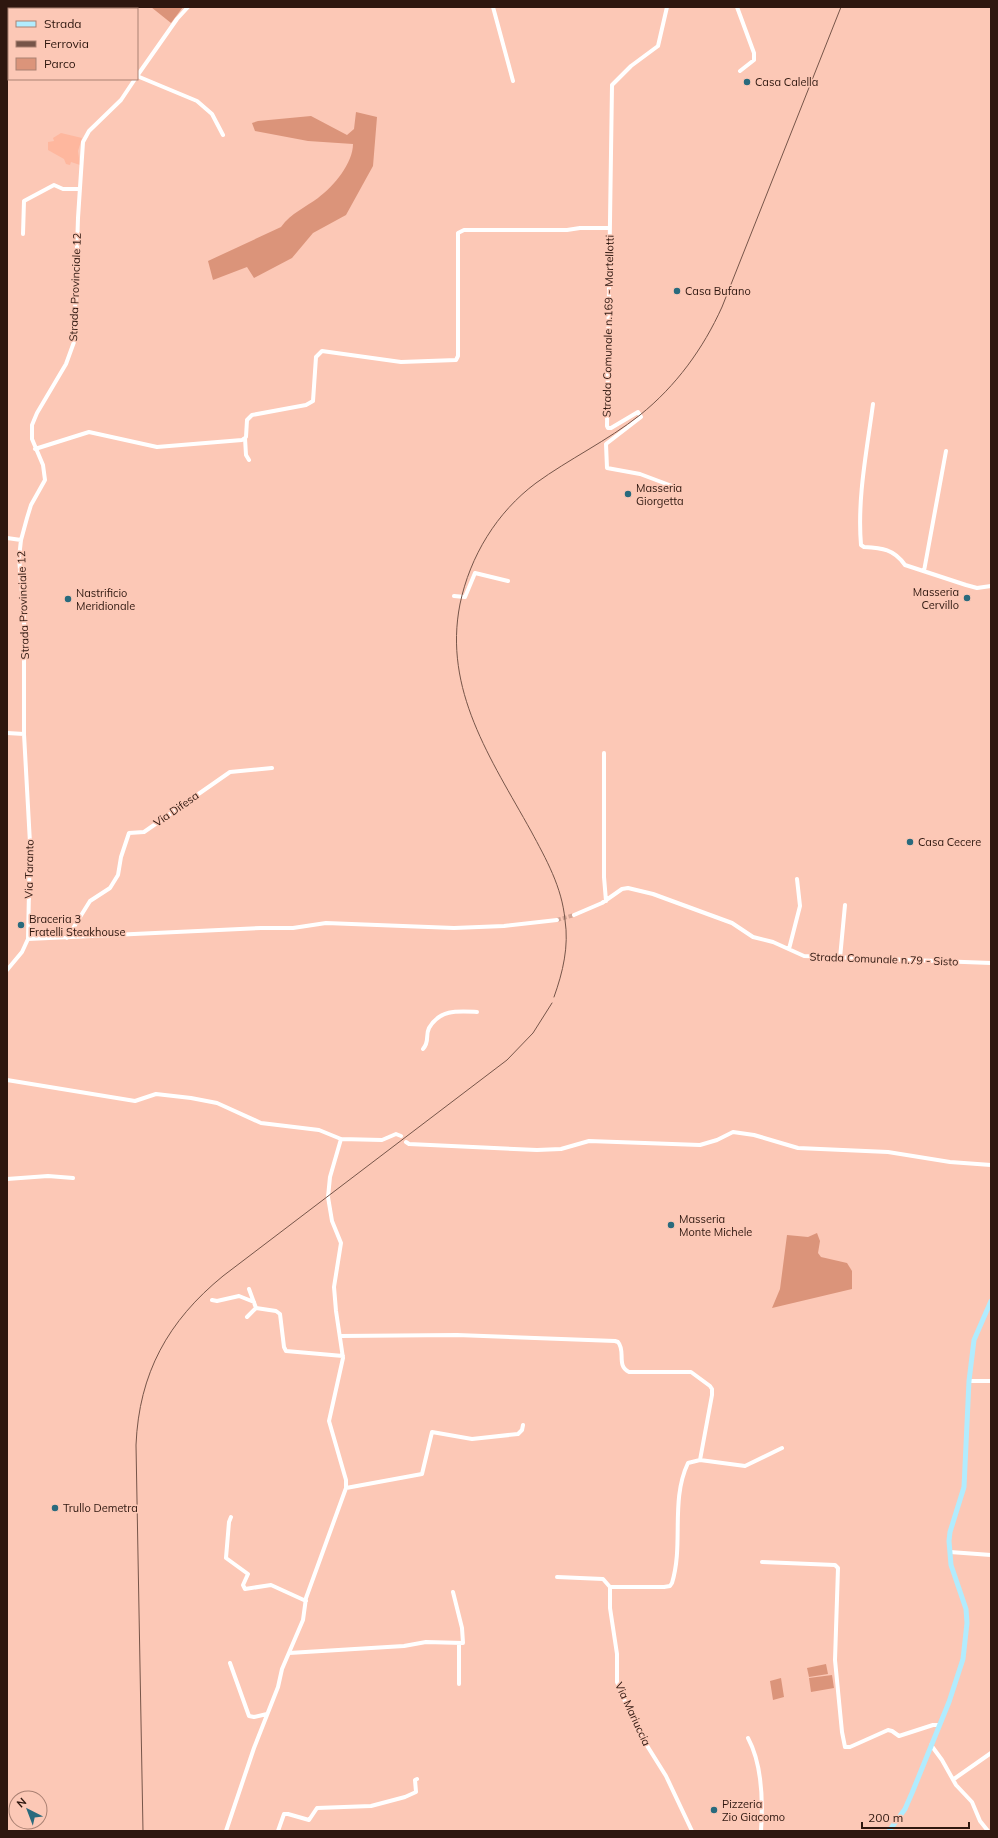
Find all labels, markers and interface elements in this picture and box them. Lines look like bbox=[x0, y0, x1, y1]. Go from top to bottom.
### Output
legend bbox=[8, 8, 138, 80]
text: Strada bbox=[44, 16, 82, 31]
text: Ferrovia bbox=[44, 36, 89, 51]
text: Parco bbox=[44, 56, 76, 71]
place label: Casa Calella bbox=[755, 75, 818, 89]
marker: Casa Calella bbox=[742, 77, 752, 87]
street label: Strada Provinciale 12 bbox=[66, 232, 84, 342]
street label: Strada Comunale n.169 - Martellotti bbox=[599, 235, 617, 417]
place label: Casa Bufano bbox=[685, 284, 751, 298]
marker: Casa Bufano bbox=[672, 286, 682, 296]
place label: Masseria Giorgetta bbox=[636, 481, 684, 508]
marker: Masseria Giorgetta bbox=[623, 489, 633, 499]
street label: Strada Provinciale 12 bbox=[14, 550, 32, 660]
place label: Masseria Cervillo bbox=[913, 585, 959, 612]
place label: Nastrificio Meridionale bbox=[76, 586, 135, 613]
marker: Masseria Cervillo bbox=[962, 593, 972, 603]
marker: Nastrificio Meridionale bbox=[63, 594, 73, 604]
street label: Via Difesa bbox=[151, 788, 201, 830]
place label: Casa Cecere bbox=[918, 835, 981, 849]
marker: Casa Cecere bbox=[905, 837, 915, 847]
street label: Via Taranto bbox=[21, 839, 37, 899]
place label: Braceria 3 Fratelli Steakhouse bbox=[29, 912, 126, 939]
marker: Braceria 3 Fratelli Steakhouse bbox=[16, 920, 26, 930]
street label: Strada Comunale n.79 - Sisto bbox=[809, 949, 959, 969]
place label: Masseria Monte Michele bbox=[679, 1212, 752, 1239]
marker: Masseria Monte Michele bbox=[666, 1220, 676, 1230]
place label: Trullo Demetra bbox=[63, 1501, 138, 1515]
marker: Trullo Demetra bbox=[50, 1503, 60, 1513]
street label: Via Mariuccia bbox=[612, 1680, 654, 1748]
north arrow bbox=[8, 1790, 48, 1830]
text: N bbox=[14, 1795, 29, 1811]
place label: Pizzeria Zio Giacomo bbox=[722, 1797, 785, 1824]
scale bar bbox=[862, 1804, 969, 1830]
marker: Pizzeria Zio Giacomo bbox=[709, 1805, 719, 1815]
text: 200 m bbox=[868, 1810, 903, 1825]

